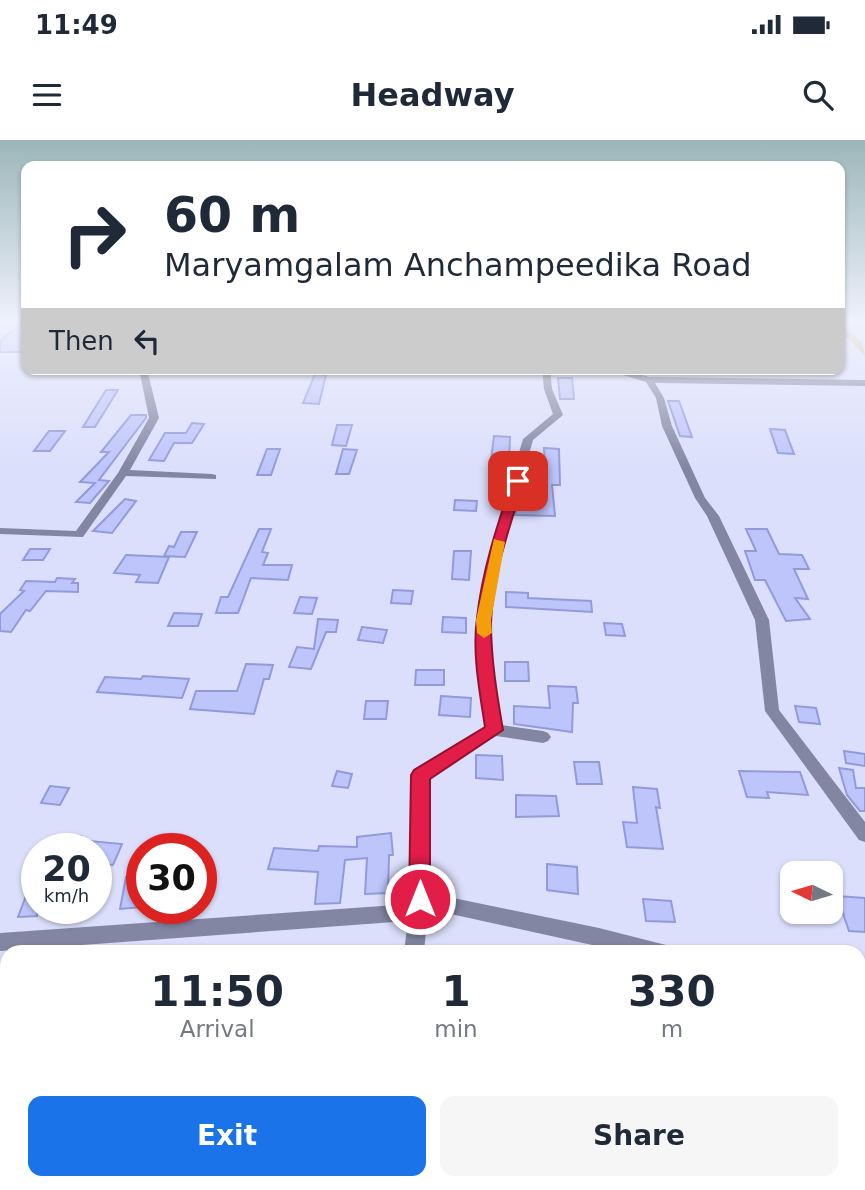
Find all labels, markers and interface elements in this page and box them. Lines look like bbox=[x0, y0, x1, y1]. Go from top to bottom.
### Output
text: 11:49 bbox=[35, 10, 118, 40]
icon: menu bbox=[28, 76, 66, 114]
text: Headway bbox=[350, 76, 515, 114]
icon: search bbox=[799, 76, 837, 114]
text: 60 m bbox=[164, 187, 300, 244]
icon: right bbox=[49, 189, 140, 280]
text: Maryamgalam Anchampeedika Road bbox=[164, 246, 752, 284]
icon: left bbox=[128, 322, 166, 360]
text: Then bbox=[49, 326, 114, 356]
pin bbox=[488, 451, 548, 511]
icon: arrive bbox=[499, 462, 537, 500]
speed limit sign: 30 bbox=[126, 833, 217, 924]
text: 20 bbox=[42, 849, 91, 889]
north arrow bbox=[780, 861, 844, 924]
map controls bbox=[780, 861, 843, 924]
position arrow bbox=[383, 862, 457, 936]
text: km/h bbox=[44, 885, 89, 906]
text: 11:50 bbox=[150, 967, 284, 1016]
text: 1 bbox=[441, 967, 471, 1016]
text: 330 bbox=[628, 967, 716, 1016]
text: Arrival bbox=[180, 1016, 255, 1042]
text: min bbox=[434, 1016, 478, 1042]
text: m bbox=[661, 1016, 683, 1042]
button: Exit bbox=[28, 1096, 426, 1176]
button: Share bbox=[440, 1096, 838, 1176]

